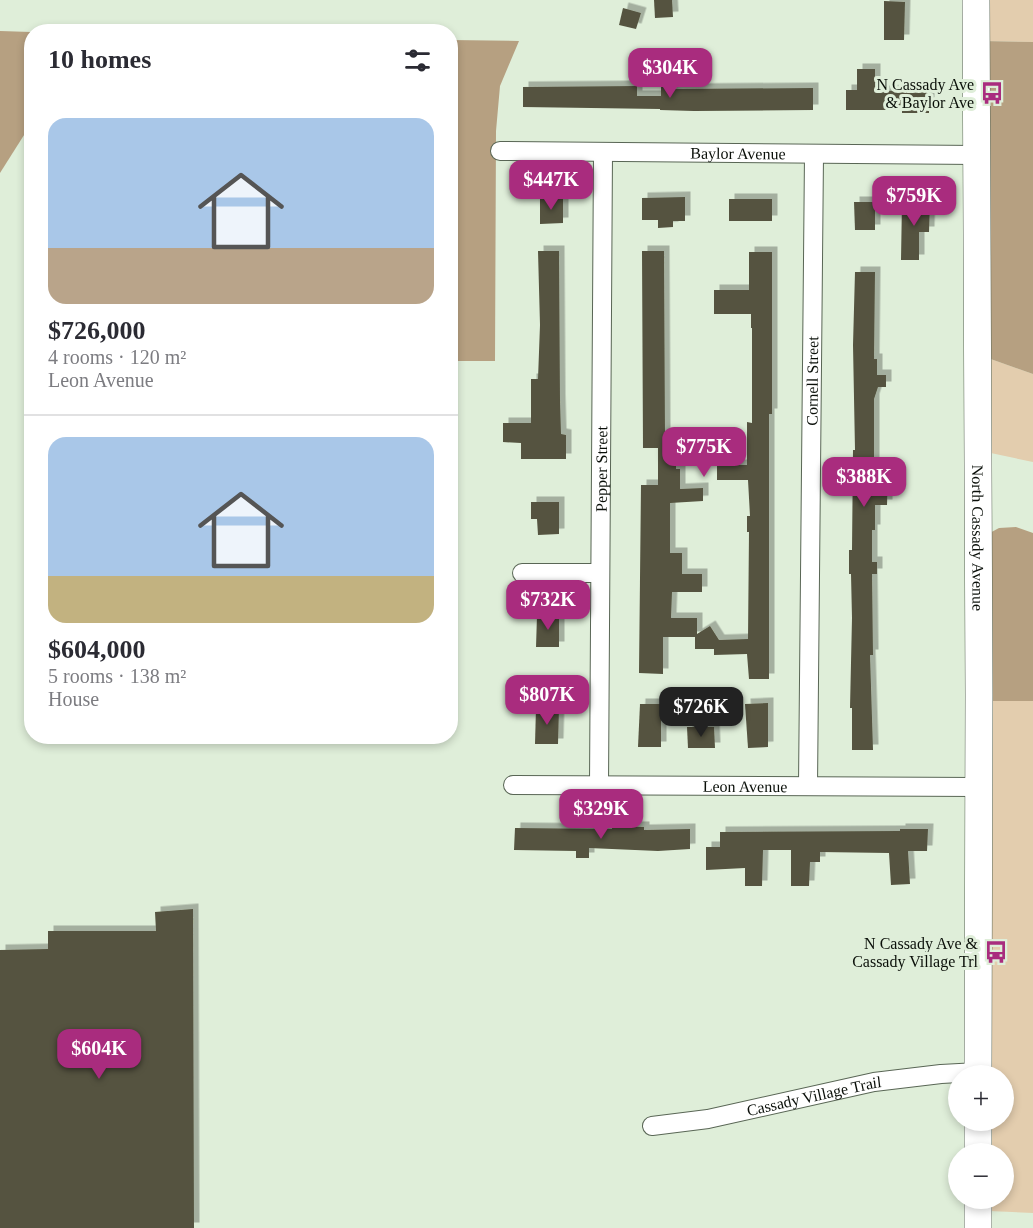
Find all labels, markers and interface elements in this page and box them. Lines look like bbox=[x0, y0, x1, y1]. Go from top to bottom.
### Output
icon: filters bbox=[401, 44, 434, 77]
text: 10 homes bbox=[48, 45, 151, 74]
pin: $304K bbox=[628, 48, 712, 99]
text: $304K bbox=[642, 56, 698, 78]
place label: N Cassady Ave & Baylor Ave bbox=[877, 76, 974, 112]
bus stop icon: N Cassady Ave & Baylor Ave bbox=[979, 80, 1005, 106]
street label: Baylor Avenue bbox=[690, 144, 786, 162]
icon: home bbox=[187, 157, 295, 265]
pin: $447K bbox=[509, 160, 593, 211]
text: $447K bbox=[523, 168, 579, 190]
pin: $759K bbox=[872, 176, 956, 227]
text: $759K bbox=[886, 184, 942, 206]
text: $726,000 bbox=[48, 316, 146, 345]
street label: Cornell Street bbox=[803, 336, 821, 426]
text: 4 rooms · 120 m² bbox=[48, 346, 186, 368]
text: Leon Avenue bbox=[48, 369, 154, 391]
street label: Pepper Street bbox=[592, 426, 610, 512]
pin: $775K bbox=[662, 427, 746, 478]
text: $775K bbox=[676, 435, 732, 457]
pin: $388K bbox=[822, 457, 906, 508]
text: $388K bbox=[836, 465, 892, 487]
street label: North Cassady Avenue bbox=[969, 465, 987, 611]
icon: home bbox=[187, 476, 295, 584]
pin: $732K bbox=[506, 580, 590, 631]
text: $732K bbox=[520, 588, 576, 610]
text: $604,000 bbox=[48, 635, 146, 664]
text: 5 rooms · 138 m² bbox=[48, 665, 186, 687]
pin: $807K bbox=[505, 675, 589, 726]
text: $807K bbox=[519, 683, 575, 705]
pin: $726K bbox=[659, 687, 743, 738]
text: House bbox=[48, 688, 99, 710]
text: $726K bbox=[673, 695, 729, 717]
street label: Leon Avenue bbox=[703, 777, 787, 795]
pin: $329K bbox=[559, 789, 643, 840]
text: $329K bbox=[573, 797, 629, 819]
place label: N Cassady Ave & Cassady Village Trl bbox=[852, 935, 979, 971]
bus stop icon: N Cassady Ave & Cassady Village Trl bbox=[983, 939, 1009, 965]
pin: $604K bbox=[57, 1029, 141, 1080]
text: $604K bbox=[71, 1037, 127, 1059]
map controls bbox=[948, 1065, 1014, 1209]
button: + bbox=[948, 1065, 1014, 1131]
street label: Cassady Village Trail bbox=[745, 1073, 883, 1119]
button: − bbox=[948, 1143, 1014, 1209]

